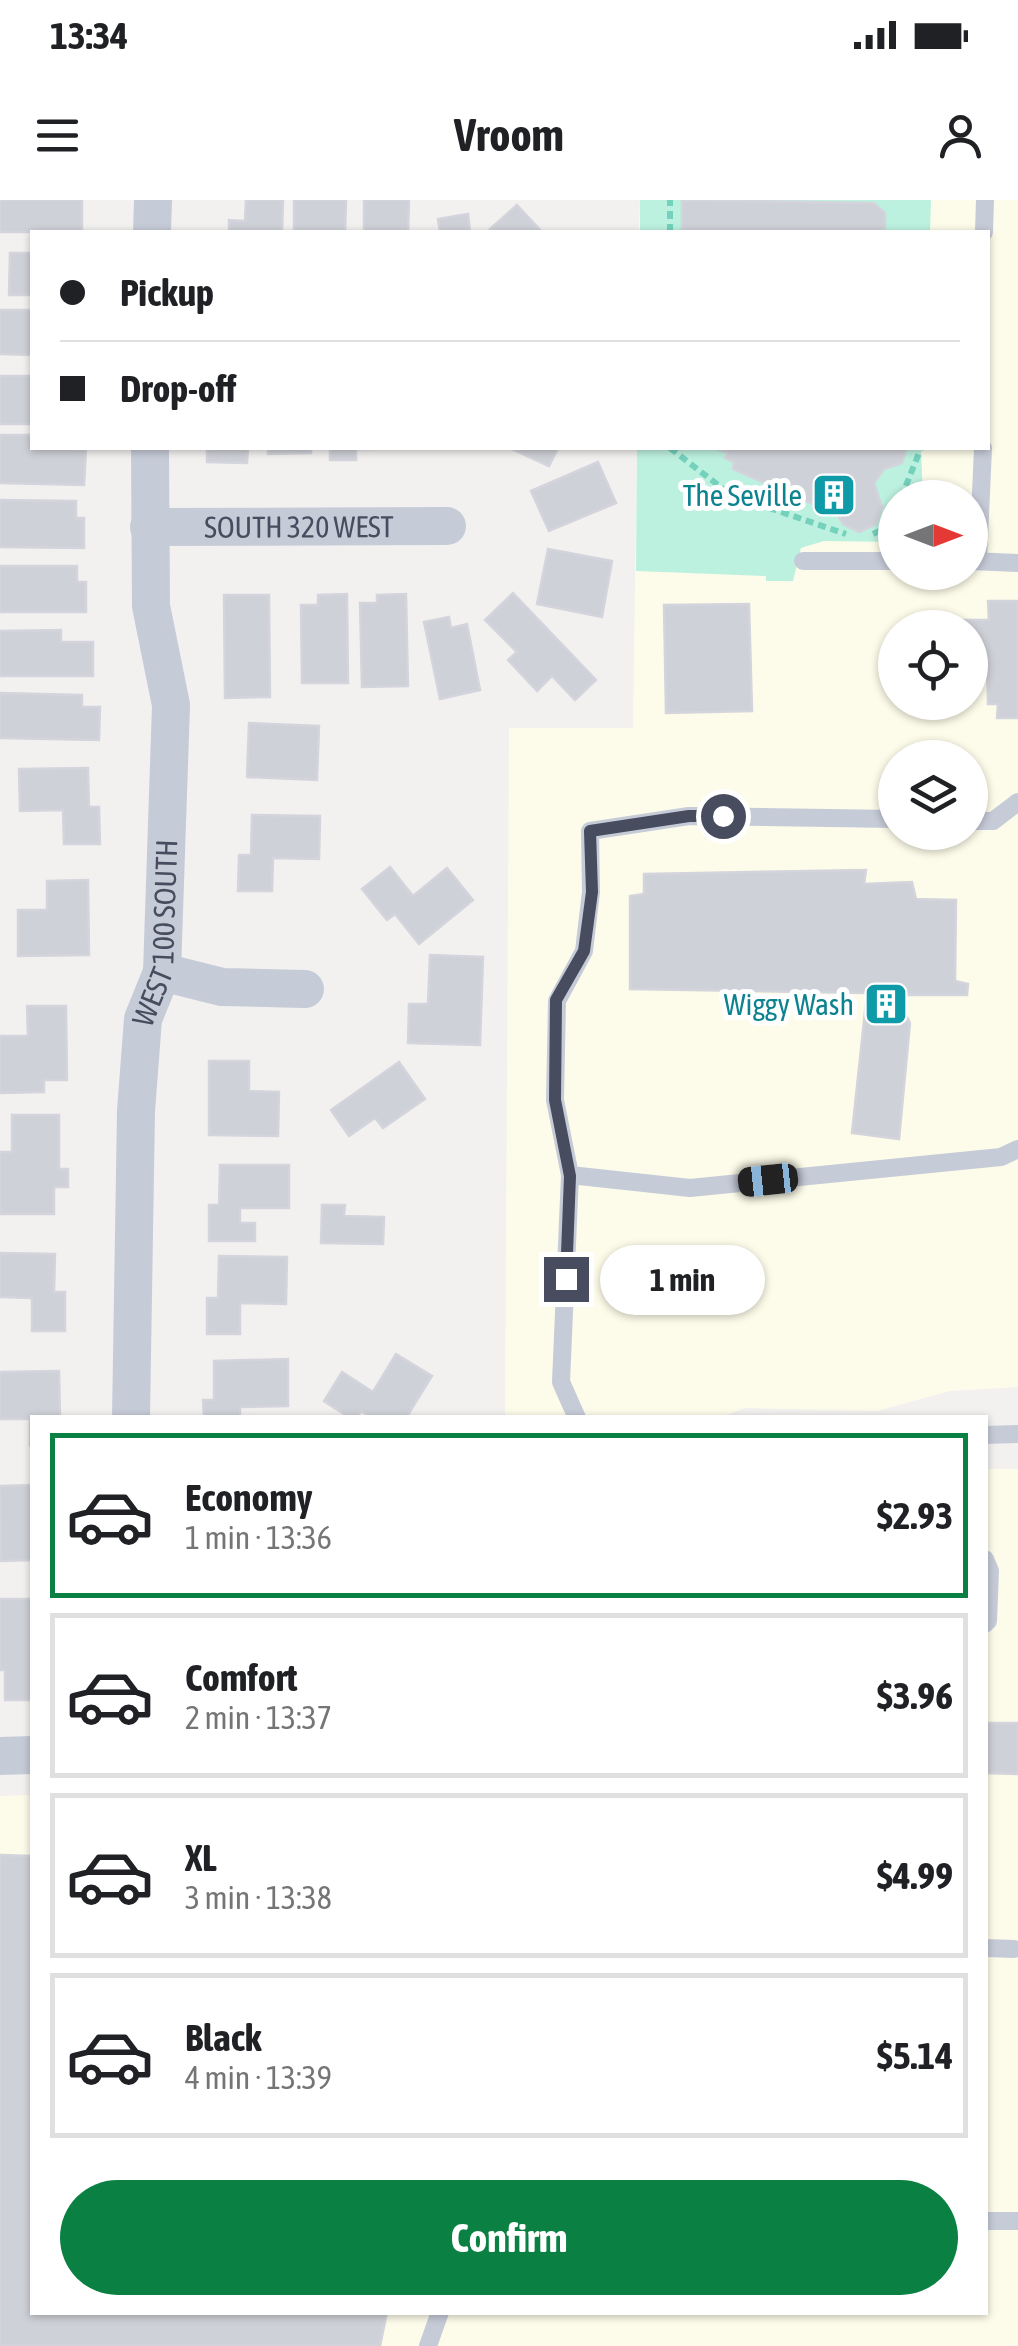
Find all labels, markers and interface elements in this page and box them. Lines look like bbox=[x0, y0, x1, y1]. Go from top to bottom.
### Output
text: 13:34 bbox=[50, 14, 128, 57]
icon: menu bbox=[30, 108, 85, 163]
icon: person bbox=[933, 108, 988, 163]
text: Vroom bbox=[454, 109, 564, 161]
text: Pickup bbox=[120, 271, 214, 314]
text: Drop-off bbox=[120, 367, 236, 410]
building icon: The Seville bbox=[811, 472, 857, 518]
place label: The Seville bbox=[683, 478, 802, 512]
north arrow bbox=[878, 480, 988, 590]
map controls bbox=[878, 480, 988, 850]
street label: SOUTH 320 WEST bbox=[204, 509, 394, 544]
button: locate bbox=[878, 610, 988, 720]
button: layers bbox=[878, 740, 988, 850]
route start bbox=[701, 794, 746, 839]
street label: WEST 100 SOUTH bbox=[125, 839, 183, 1031]
building icon: Wiggy Wash bbox=[863, 981, 909, 1027]
place label: Wiggy Wash bbox=[724, 987, 854, 1021]
car bbox=[737, 1162, 799, 1198]
callout: 1 min bbox=[601, 1244, 766, 1314]
route end bbox=[544, 1257, 589, 1302]
text: 1 min bbox=[650, 1261, 715, 1298]
icon: car bbox=[65, 1471, 155, 1561]
text: Economy bbox=[185, 1476, 312, 1519]
text: $2.93 bbox=[877, 1494, 953, 1537]
text: 1 min · 13:36 bbox=[185, 1519, 332, 1556]
icon: car bbox=[65, 1651, 155, 1741]
text: Comfort bbox=[185, 1656, 297, 1699]
text: $3.96 bbox=[877, 1674, 953, 1717]
text: 2 min · 13:37 bbox=[185, 1699, 332, 1736]
icon: car bbox=[65, 1831, 155, 1921]
text: XL bbox=[185, 1836, 217, 1879]
text: $4.99 bbox=[877, 1854, 953, 1897]
text: 3 min · 13:38 bbox=[185, 1879, 332, 1916]
icon: car bbox=[65, 2011, 155, 2101]
text: Black bbox=[185, 2016, 262, 2059]
text: $5.14 bbox=[877, 2034, 953, 2077]
text: 4 min · 13:39 bbox=[185, 2059, 332, 2096]
button: Confirm bbox=[60, 2180, 958, 2295]

